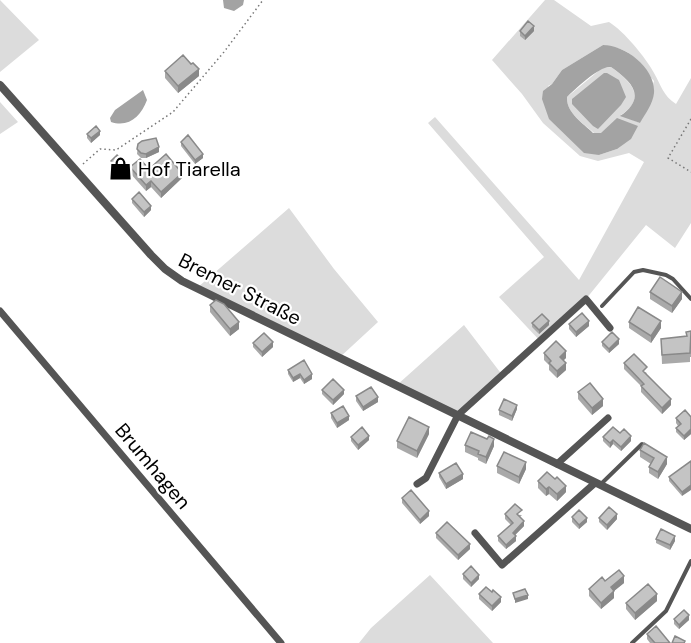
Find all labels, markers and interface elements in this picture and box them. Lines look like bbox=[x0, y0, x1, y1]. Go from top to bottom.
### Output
shop icon: Hof Tiarella bbox=[107, 156, 133, 182]
place label: Hof Tiarella bbox=[138, 156, 241, 182]
street label: Bremer Straße bbox=[174, 247, 306, 331]
street label: Brumhagen bbox=[109, 418, 197, 514]

